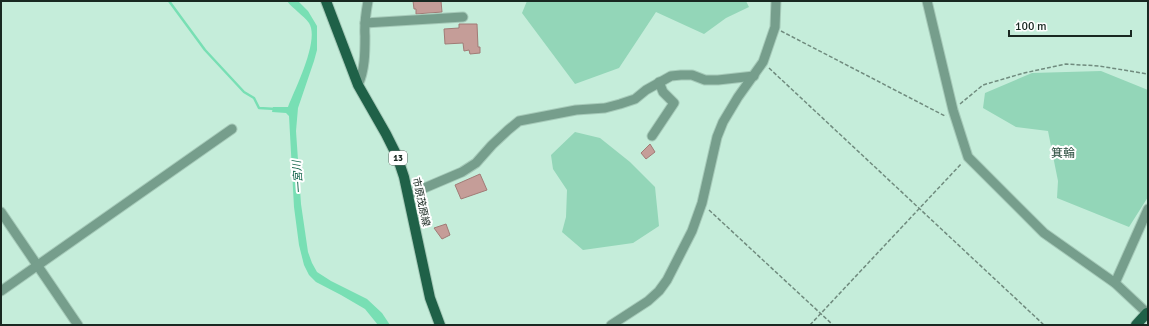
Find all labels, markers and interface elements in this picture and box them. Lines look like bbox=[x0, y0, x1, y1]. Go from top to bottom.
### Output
scale bar bbox=[1009, 12, 1131, 38]
text: 100 m bbox=[1015, 19, 1047, 34]
district label: 箕輪 bbox=[1051, 146, 1075, 161]
road number: 13 bbox=[389, 151, 407, 165]
water label: 一宮川 bbox=[290, 159, 306, 194]
street label: 市原茂原線 bbox=[410, 176, 432, 228]

